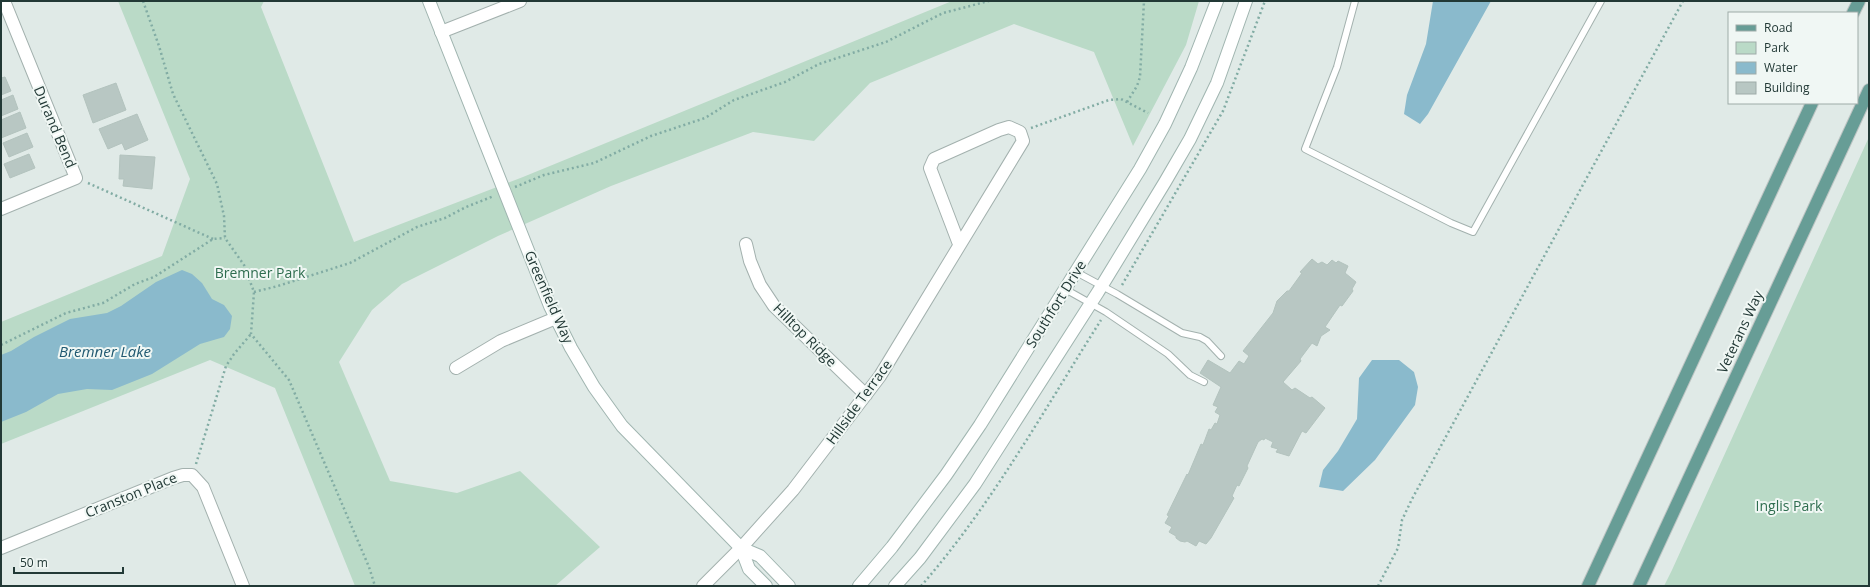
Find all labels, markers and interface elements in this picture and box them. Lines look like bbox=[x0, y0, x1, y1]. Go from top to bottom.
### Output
legend bbox=[1728, 12, 1858, 104]
text: Road bbox=[1764, 19, 1793, 36]
text: Park bbox=[1764, 39, 1790, 56]
text: Water bbox=[1764, 59, 1798, 76]
text: Building bbox=[1764, 79, 1810, 96]
street label: Durand Bend bbox=[30, 83, 81, 171]
street label: Greenfield Way bbox=[520, 247, 579, 347]
street label: Southfort Drive bbox=[1021, 256, 1090, 351]
park label: Bremner Park bbox=[215, 263, 306, 282]
street label: Veterans Way bbox=[1712, 286, 1767, 376]
street label: Hilltop Ridge bbox=[769, 299, 841, 371]
water label: Bremner Lake bbox=[59, 341, 151, 361]
street label: Hillside Terrace bbox=[821, 355, 896, 448]
street label: Cranston Place bbox=[82, 467, 180, 522]
park label: Inglis Park bbox=[1756, 496, 1823, 515]
scale bar bbox=[14, 549, 123, 575]
text: 50 m bbox=[20, 554, 48, 571]

